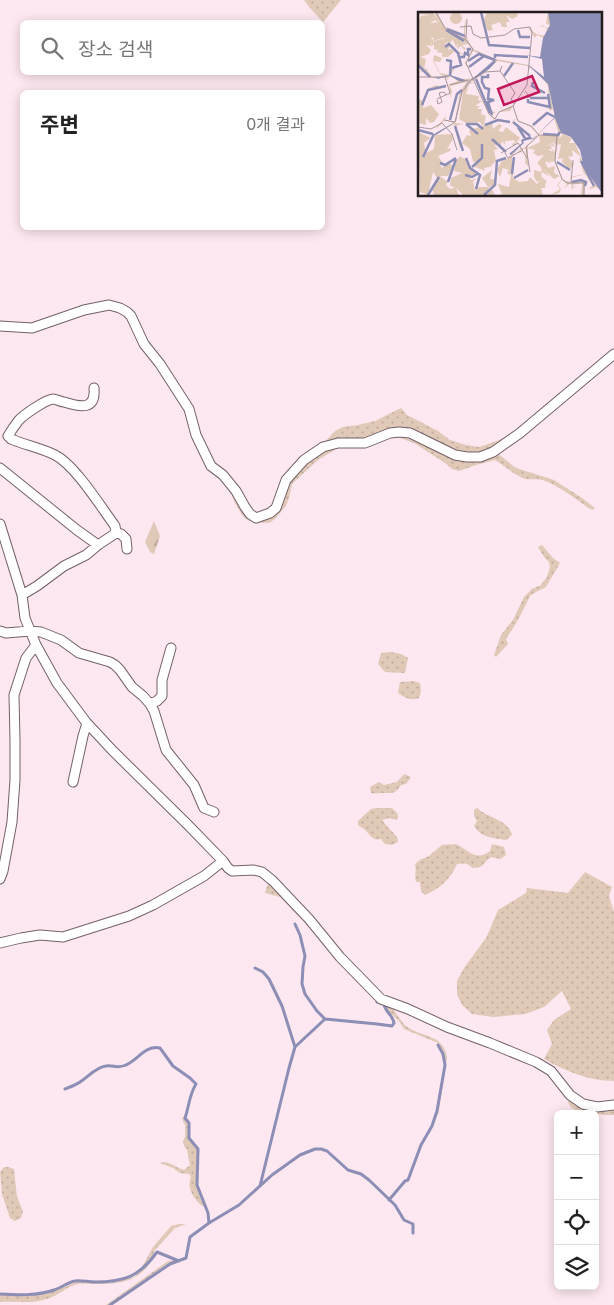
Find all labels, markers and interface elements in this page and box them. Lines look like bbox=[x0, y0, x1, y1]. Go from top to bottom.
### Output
inset map bbox=[418, 12, 602, 196]
search box bbox=[20, 20, 325, 75]
icon: search bbox=[38, 34, 66, 62]
text: 장소 검색 bbox=[78, 38, 153, 61]
text: 주변 bbox=[40, 112, 79, 137]
text: 0개 결과 bbox=[246, 114, 305, 134]
map controls bbox=[554, 1110, 599, 1290]
button: + bbox=[554, 1110, 599, 1155]
button: − bbox=[554, 1155, 599, 1200]
button: locate bbox=[554, 1200, 599, 1245]
button: layers bbox=[554, 1245, 599, 1290]

